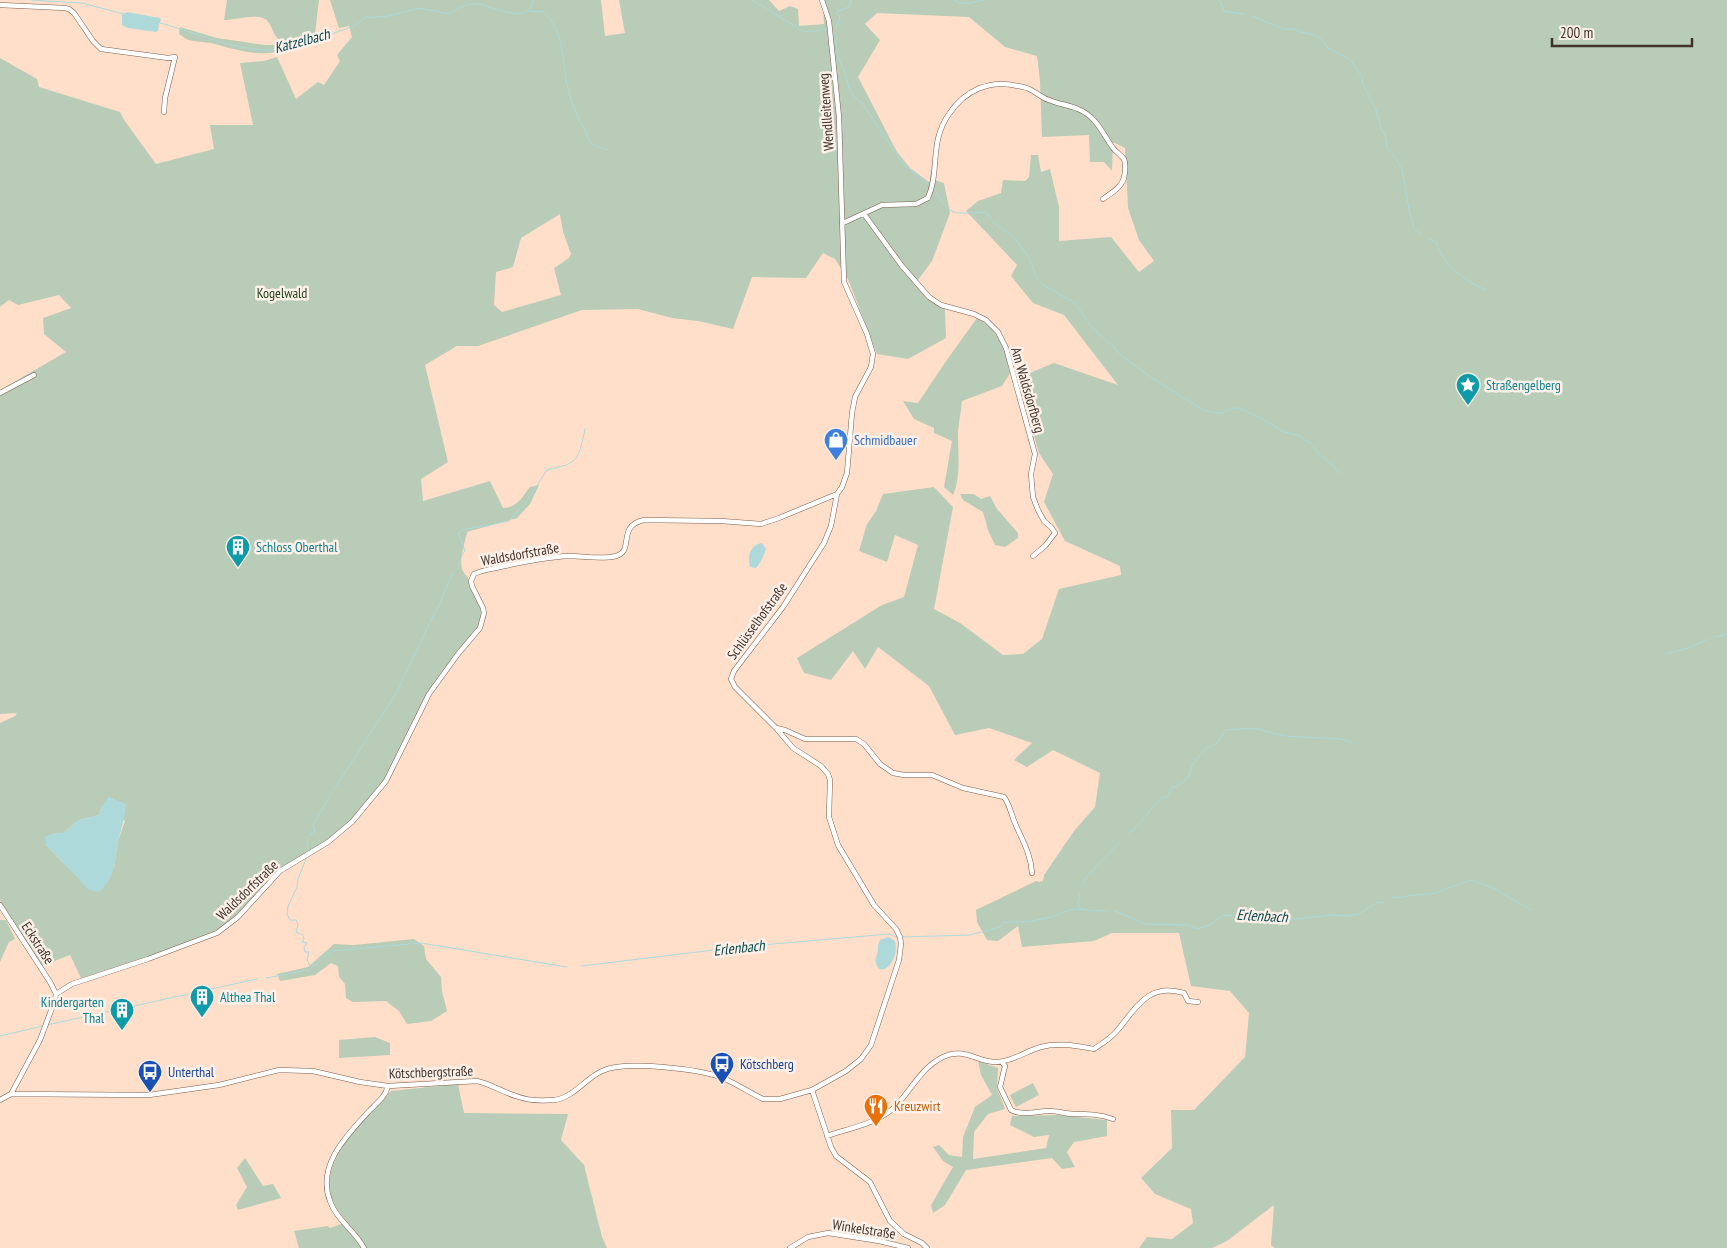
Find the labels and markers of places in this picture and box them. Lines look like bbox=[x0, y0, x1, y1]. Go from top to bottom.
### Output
place icon: Straßengelberg bbox=[1455, 372, 1481, 406]
place label: Straßengelberg bbox=[1486, 376, 1561, 394]
shop icon: Schmidbauer bbox=[823, 427, 849, 461]
place label: Schmidbauer bbox=[854, 431, 917, 449]
building icon: Schloss Oberthal bbox=[225, 534, 251, 568]
place label: Schloss Oberthal bbox=[256, 538, 338, 556]
building icon: Althea Thal bbox=[189, 984, 215, 1018]
place label: Althea Thal bbox=[220, 988, 276, 1006]
place label: Kindergarten Thal bbox=[41, 993, 105, 1027]
building icon: Kindergarten Thal bbox=[109, 997, 135, 1031]
bus stop icon: Kötschberg bbox=[709, 1051, 735, 1085]
place label: Kötschberg bbox=[740, 1055, 794, 1073]
bus stop icon: Unterthal bbox=[137, 1059, 163, 1093]
place label: Unterthal bbox=[168, 1063, 215, 1081]
restaurant icon: Kreuzwirt bbox=[863, 1093, 889, 1127]
place label: Kreuzwirt bbox=[894, 1097, 941, 1115]

